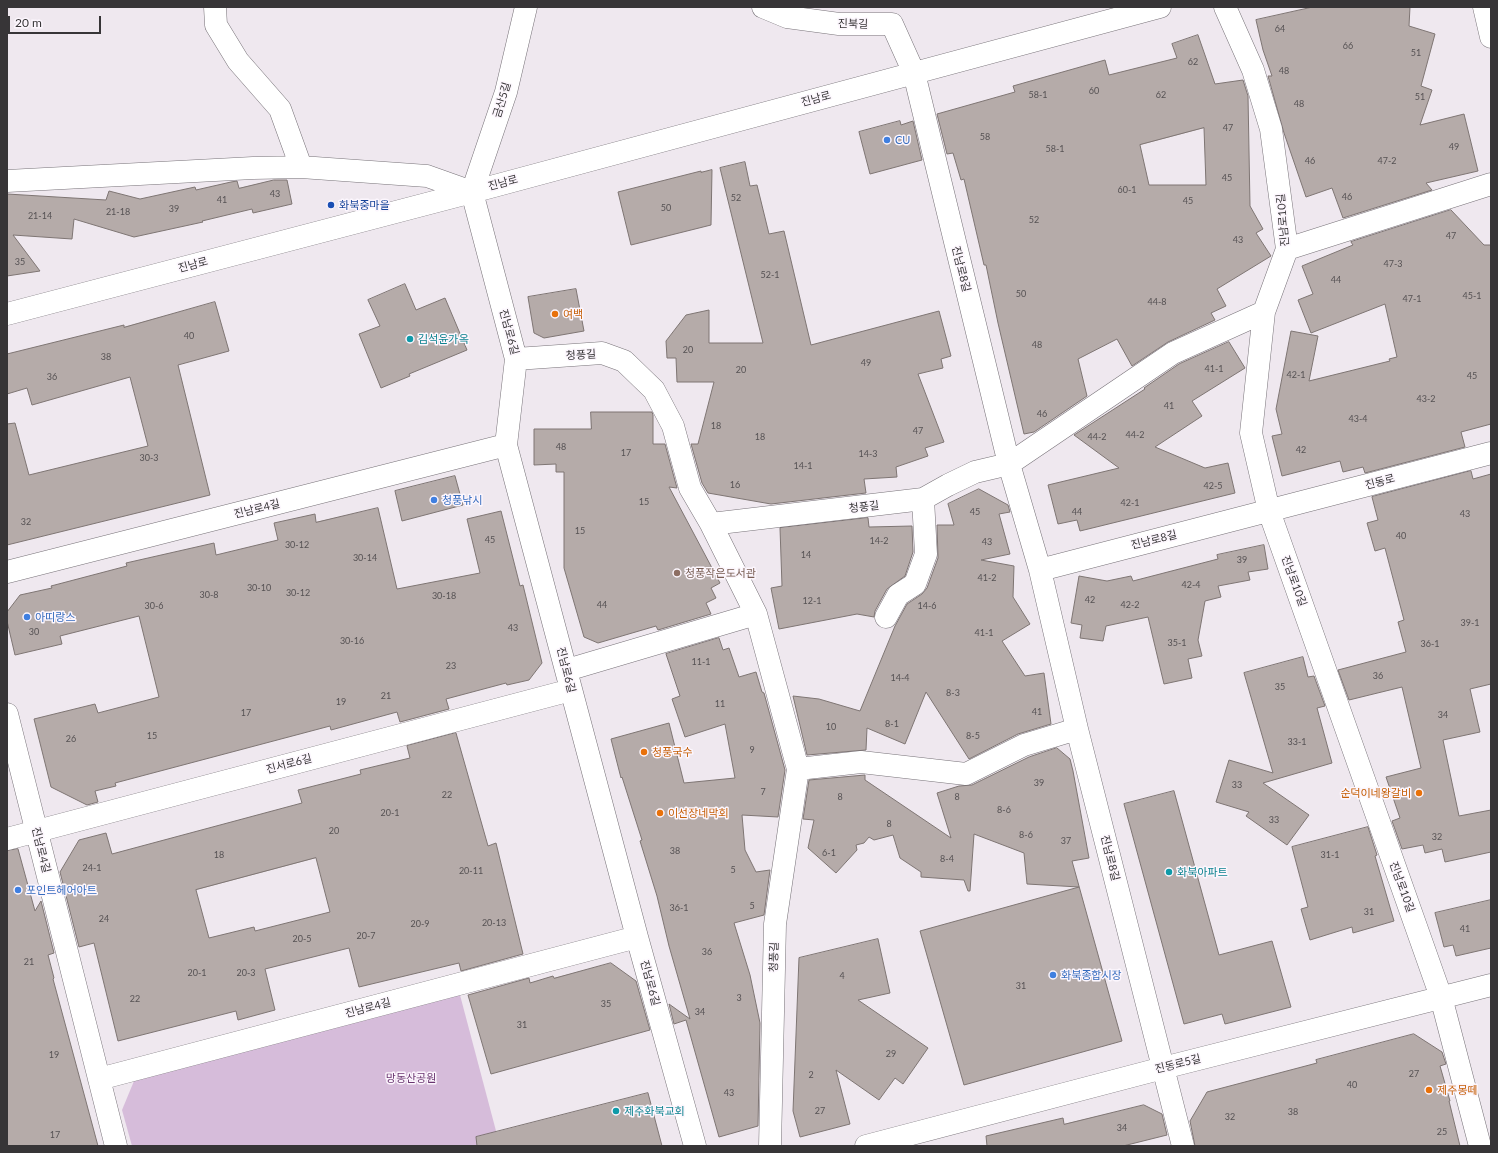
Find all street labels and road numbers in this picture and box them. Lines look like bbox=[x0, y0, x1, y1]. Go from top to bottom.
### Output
street label: 진북길 bbox=[838, 17, 868, 31]
street label: 금산5길 bbox=[490, 81, 514, 119]
street label: 진남로 bbox=[800, 89, 832, 109]
street label: 진남로 bbox=[487, 173, 519, 193]
street label: 진남로10길 bbox=[1274, 193, 1292, 247]
street label: 진남로8길 bbox=[949, 245, 973, 293]
street label: 진남로 bbox=[177, 255, 209, 275]
street label: 진남로6길 bbox=[497, 308, 521, 356]
street label: 청풍길 bbox=[565, 347, 597, 363]
street label: 진동로 bbox=[1364, 472, 1396, 492]
street label: 진남로4길 bbox=[233, 497, 281, 521]
street label: 청풍길 bbox=[848, 499, 880, 515]
street label: 진남로8길 bbox=[1130, 528, 1178, 552]
street label: 진남로10길 bbox=[1279, 554, 1309, 608]
street label: 진남로6길 bbox=[554, 646, 578, 694]
street label: 진서로6길 bbox=[265, 752, 313, 776]
street label: 진남로4길 bbox=[29, 826, 53, 874]
street label: 진남로8길 bbox=[1098, 834, 1122, 882]
street label: 진남로10길 bbox=[1387, 860, 1417, 914]
street label: 청풍길 bbox=[767, 942, 781, 972]
street label: 진남로6길 bbox=[638, 959, 662, 1007]
street label: 진남로4길 bbox=[344, 996, 392, 1020]
street label: 진동로5길 bbox=[1154, 1052, 1202, 1076]

